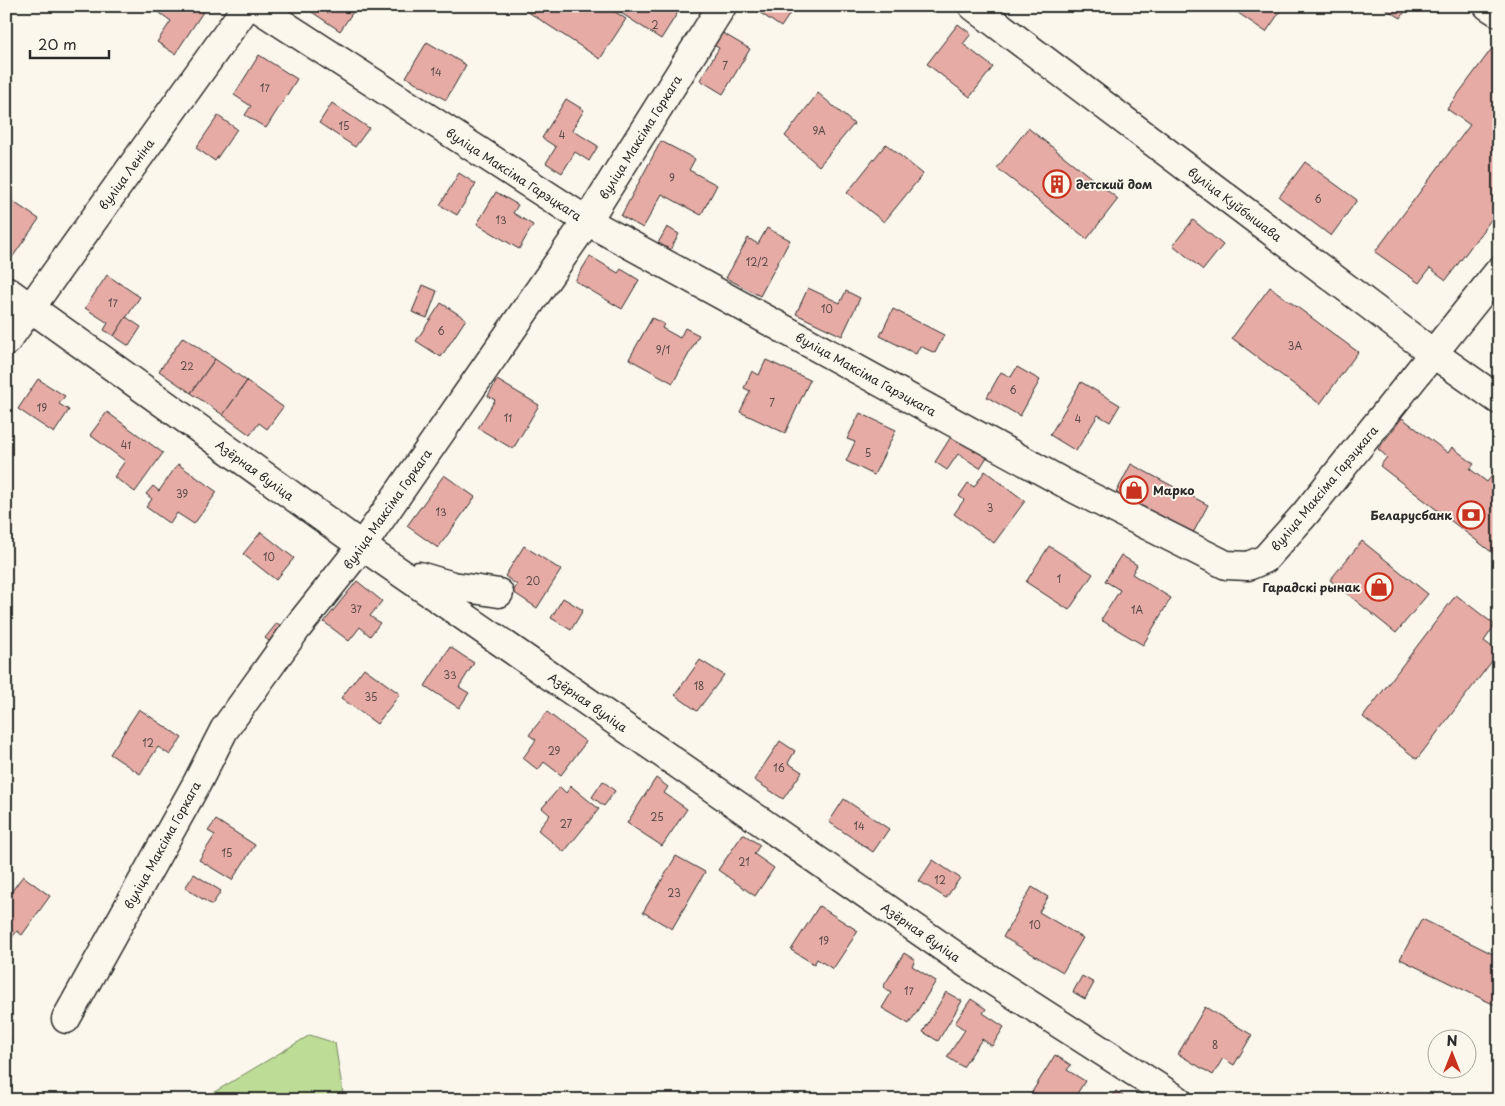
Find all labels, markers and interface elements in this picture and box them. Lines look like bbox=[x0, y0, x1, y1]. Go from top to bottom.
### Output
house number: 2 bbox=[651, 17, 659, 32]
scale bar bbox=[30, 28, 109, 60]
text: 20 m bbox=[38, 32, 77, 55]
house number: 7 bbox=[722, 58, 728, 73]
house number: 14 bbox=[430, 64, 442, 79]
street label: вуліца Максіма Горкага bbox=[594, 71, 686, 203]
house number: 17 bbox=[260, 80, 271, 95]
house number: 15 bbox=[339, 118, 349, 133]
street label: вуліца Максіма Гарэцкага bbox=[443, 123, 586, 225]
house number: 9А bbox=[812, 123, 826, 138]
house number: 4 bbox=[559, 127, 566, 142]
street label: вуліца Леніна bbox=[94, 134, 158, 213]
street label: вуліца Куйбышава bbox=[1184, 163, 1286, 246]
building icon: детский дом bbox=[1042, 169, 1072, 199]
house number: 9 bbox=[669, 170, 675, 185]
place label: детский дом bbox=[1076, 175, 1152, 193]
house number: 6 bbox=[1314, 191, 1322, 206]
house number: 13 bbox=[495, 212, 507, 227]
house number: 12/2 bbox=[746, 254, 768, 269]
house number: 17 bbox=[108, 295, 119, 310]
house number: 10 bbox=[821, 301, 833, 316]
house number: 6 bbox=[437, 323, 445, 338]
street label: вуліца Максіма Гарэцкага bbox=[792, 328, 940, 420]
house number: 3А bbox=[1288, 338, 1302, 353]
house number: 9/1 bbox=[656, 342, 670, 357]
house number: 22 bbox=[180, 358, 194, 373]
house number: 6 bbox=[1009, 382, 1017, 397]
house number: 7 bbox=[769, 395, 775, 410]
house number: 19 bbox=[37, 400, 47, 415]
house number: 11 bbox=[504, 410, 512, 425]
house number: 4 bbox=[1075, 411, 1082, 426]
street label: вуліца Максіма Гарэцкага bbox=[1266, 421, 1382, 554]
street label: Азёрная вуліца bbox=[212, 435, 298, 505]
house number: 41 bbox=[121, 437, 131, 452]
street label: вуліца Максіма Горкага bbox=[339, 445, 436, 573]
house number: 5 bbox=[865, 445, 871, 460]
shop icon: Марко bbox=[1119, 475, 1149, 505]
place label: Марко bbox=[1153, 481, 1194, 499]
house number: 39 bbox=[176, 486, 188, 501]
house number: 3 bbox=[987, 500, 993, 515]
bank icon: Беларусбанк bbox=[1456, 500, 1486, 530]
house number: 13 bbox=[435, 504, 447, 519]
place label: Беларусбанк bbox=[1370, 506, 1452, 524]
house number: 10 bbox=[263, 549, 275, 564]
house number: 1 bbox=[1057, 571, 1061, 586]
shop icon: Гарадскі рынак bbox=[1364, 572, 1394, 602]
house number: 20 bbox=[526, 573, 540, 588]
place label: Гарадскі рынак bbox=[1262, 578, 1360, 596]
house number: 37 bbox=[350, 601, 363, 616]
house number: 1А bbox=[1131, 602, 1143, 617]
house number: 33 bbox=[443, 667, 457, 682]
street label: Азёрная вуліца bbox=[545, 668, 632, 736]
house number: 18 bbox=[694, 678, 704, 693]
house number: 35 bbox=[365, 689, 377, 704]
house number: 12 bbox=[142, 735, 154, 750]
house number: 29 bbox=[548, 743, 561, 758]
house number: 16 bbox=[773, 760, 785, 775]
street label: вуліца Максіма Горкага bbox=[119, 778, 205, 912]
house number: 25 bbox=[650, 809, 664, 824]
house number: 27 bbox=[560, 816, 573, 831]
house number: 14 bbox=[853, 818, 865, 833]
house number: 15 bbox=[222, 845, 232, 860]
house number: 21 bbox=[738, 854, 750, 869]
house number: 12 bbox=[934, 872, 946, 887]
house number: 23 bbox=[667, 885, 681, 900]
street label: Азёрная вуліца bbox=[878, 898, 965, 966]
house number: 10 bbox=[1029, 917, 1041, 932]
house number: 19 bbox=[819, 933, 829, 948]
house number: 17 bbox=[904, 983, 915, 998]
north arrow bbox=[1428, 1028, 1478, 1078]
text: N bbox=[1446, 1030, 1458, 1051]
house number: 8 bbox=[1212, 1037, 1218, 1052]

